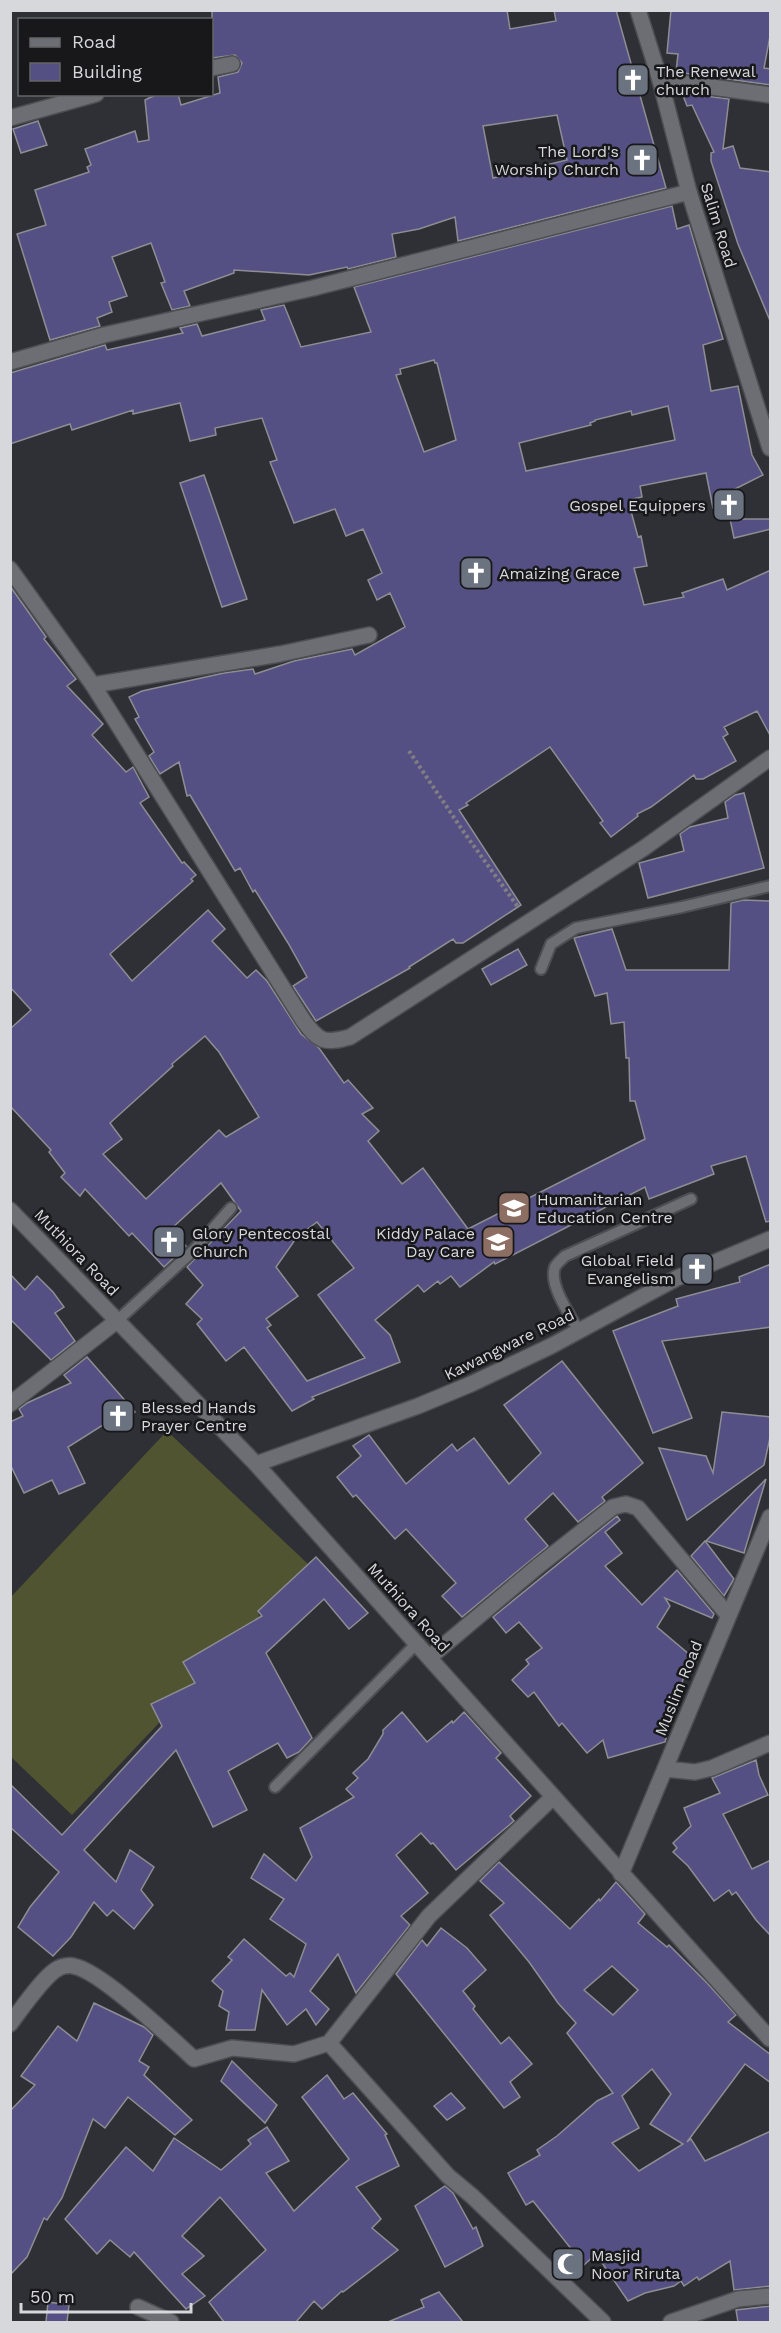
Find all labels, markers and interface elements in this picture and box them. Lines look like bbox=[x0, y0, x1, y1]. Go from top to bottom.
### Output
legend bbox=[18, 18, 213, 96]
text: Road bbox=[72, 31, 116, 52]
text: Building bbox=[72, 61, 142, 82]
church icon: The Renewal church bbox=[615, 62, 651, 98]
place label: The Renewal church bbox=[656, 62, 756, 99]
place label: The Lord's Worship Church bbox=[494, 142, 619, 179]
church icon: The Lord's Worship Church bbox=[624, 142, 660, 178]
street label: Salim Road bbox=[697, 180, 740, 270]
church icon: Gospel Equippers bbox=[711, 487, 747, 523]
place label: Gospel Equippers bbox=[569, 496, 706, 515]
church icon: Amaizing Grace bbox=[458, 555, 494, 591]
place label: Amaizing Grace bbox=[499, 564, 620, 583]
school or university icon: Humanitarian Education Centre bbox=[496, 1190, 532, 1226]
place label: Humanitarian Education Centre bbox=[537, 1190, 673, 1227]
street label: Muthiora Road bbox=[30, 1205, 123, 1300]
church icon: Glory Pentecostal Church bbox=[151, 1224, 187, 1260]
place label: Glory Pentecostal Church bbox=[192, 1224, 330, 1261]
place label: Kiddy Palace Day Care bbox=[376, 1224, 475, 1261]
school or university icon: Kiddy Palace Day Care bbox=[480, 1224, 516, 1260]
place label: Global Field Evangelism bbox=[581, 1251, 674, 1288]
church icon: Global Field Evangelism bbox=[679, 1251, 715, 1287]
street label: Kawangware Road bbox=[441, 1305, 577, 1384]
church icon: Blessed Hands Prayer Centre bbox=[100, 1398, 136, 1434]
place label: Blessed Hands Prayer Centre bbox=[141, 1398, 256, 1435]
street label: Muthiora Road bbox=[364, 1559, 454, 1656]
street label: Muslim Road bbox=[651, 1638, 706, 1738]
mosque icon: Masjid Noor Riruta bbox=[550, 2246, 586, 2282]
place label: Masjid Noor Riruta bbox=[591, 2246, 680, 2283]
scale bar bbox=[21, 2276, 190, 2314]
text: 50 m bbox=[30, 2286, 75, 2307]

